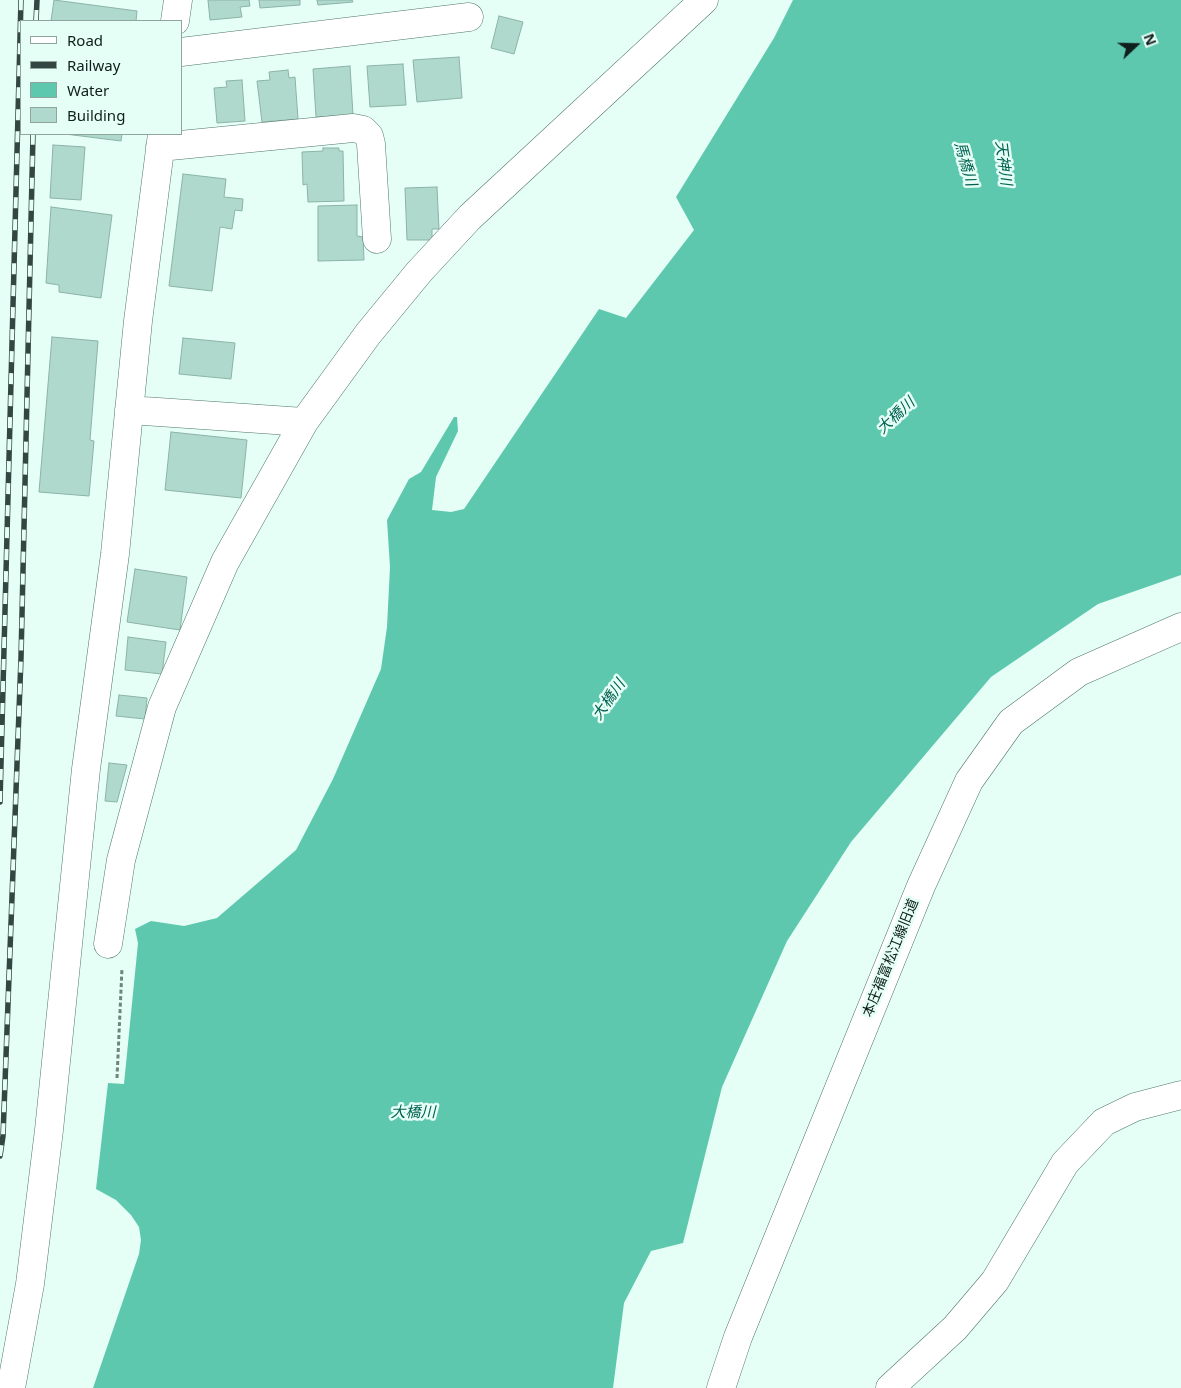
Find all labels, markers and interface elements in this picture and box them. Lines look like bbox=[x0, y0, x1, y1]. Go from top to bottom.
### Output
legend bbox=[20, 20, 182, 135]
north arrow bbox=[1111, 20, 1161, 70]
text: Road bbox=[67, 30, 103, 50]
text: N bbox=[1140, 31, 1161, 48]
text: Railway bbox=[67, 55, 120, 75]
text: Water bbox=[67, 80, 109, 100]
text: Building bbox=[67, 105, 125, 125]
water label: 馬橋川 bbox=[950, 140, 980, 188]
water label: 天神川 bbox=[991, 140, 1015, 186]
water label: 大橋川 bbox=[873, 394, 919, 438]
water label: 大橋川 bbox=[589, 676, 629, 724]
street label: 本庄福富松江線旧道 bbox=[860, 896, 922, 1020]
water label: 大橋川 bbox=[391, 1104, 435, 1122]

